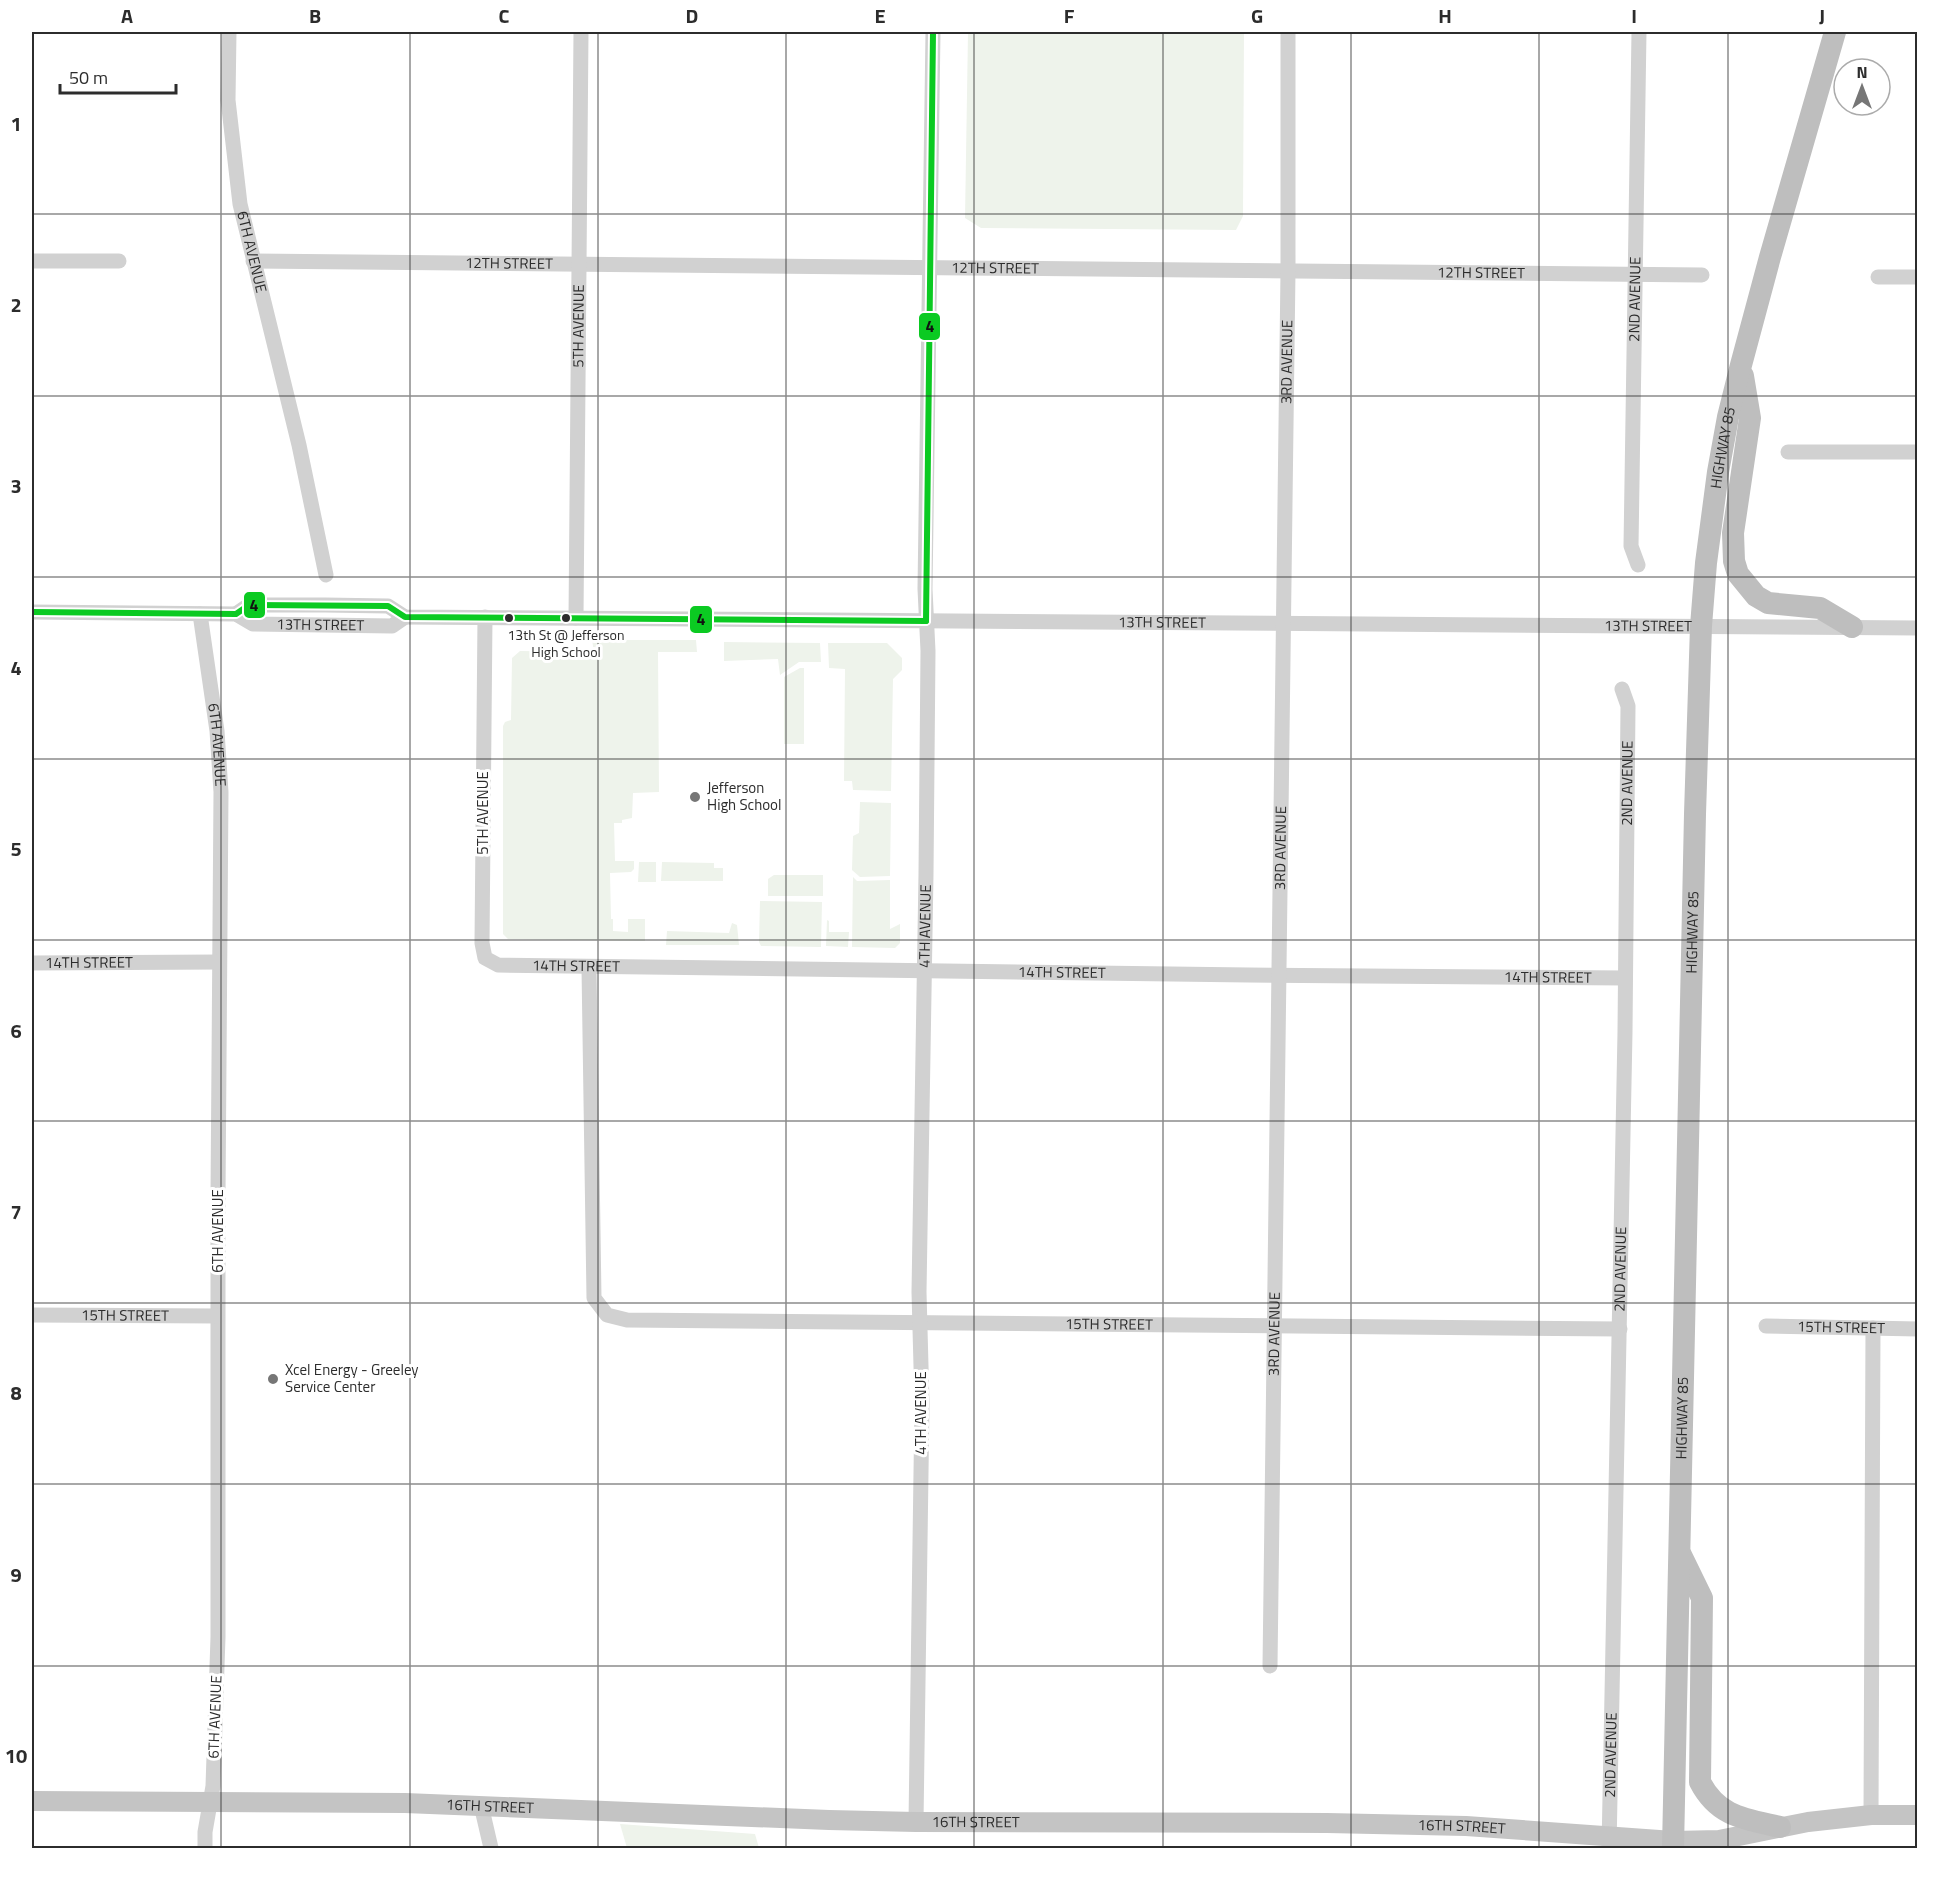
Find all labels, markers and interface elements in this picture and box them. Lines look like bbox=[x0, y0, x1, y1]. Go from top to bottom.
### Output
text: A bbox=[121, 0, 133, 31]
text: B bbox=[309, 0, 321, 31]
text: C bbox=[499, 0, 510, 31]
text: D bbox=[686, 0, 698, 31]
text: E bbox=[874, 0, 886, 31]
text: F bbox=[1064, 0, 1075, 31]
text: G bbox=[1251, 0, 1263, 31]
text: H bbox=[1438, 0, 1452, 31]
text: I bbox=[1631, 0, 1637, 31]
text: J bbox=[1819, 0, 1825, 31]
scale bar bbox=[60, 57, 176, 95]
north arrow bbox=[1832, 57, 1892, 117]
text: N bbox=[1856, 60, 1868, 84]
text: 50 m bbox=[69, 64, 108, 91]
text: 1 bbox=[10, 108, 22, 139]
street label: 6TH AVENUE bbox=[231, 209, 273, 295]
street label: 12TH STREET bbox=[465, 251, 553, 275]
street label: 12TH STREET bbox=[951, 256, 1039, 280]
street label: 2ND AVENUE bbox=[1622, 256, 1647, 342]
street label: 12TH STREET bbox=[1437, 260, 1525, 284]
street label: 5TH AVENUE bbox=[566, 284, 590, 368]
text: 2 bbox=[10, 289, 22, 320]
line badge: 4 bbox=[918, 312, 941, 341]
text: 4 bbox=[926, 314, 935, 338]
street label: 3RD AVENUE bbox=[1274, 320, 1298, 404]
street label: HIGHWAY 85 bbox=[1704, 404, 1741, 490]
text: 3 bbox=[10, 470, 22, 501]
line badge: 4 bbox=[243, 591, 266, 619]
text: 4 bbox=[250, 593, 259, 617]
line badge: 4 bbox=[689, 605, 713, 634]
text: 4 bbox=[697, 607, 706, 631]
street label: 13TH STREET bbox=[1118, 610, 1206, 634]
street label: 13TH STREET bbox=[276, 612, 364, 637]
unlabelled marker bbox=[503, 612, 515, 624]
marker: 13th St @ Jefferson High School bbox=[560, 612, 572, 624]
street label: 13TH STREET bbox=[1604, 614, 1692, 637]
place label: 13th St @ Jefferson High School bbox=[508, 624, 624, 662]
text: 4 bbox=[10, 652, 22, 683]
street label: 6TH AVENUE bbox=[202, 702, 233, 787]
street label: 2ND AVENUE bbox=[1615, 740, 1639, 826]
street label: 5TH AVENUE bbox=[471, 771, 494, 855]
place label: Jefferson High School bbox=[707, 776, 782, 816]
marker: Jefferson High School bbox=[688, 790, 702, 804]
street label: 3RD AVENUE bbox=[1268, 806, 1292, 890]
text: 5 bbox=[10, 833, 22, 864]
street label: 4TH AVENUE bbox=[912, 884, 937, 968]
street label: HIGHWAY 85 bbox=[1680, 891, 1704, 974]
street label: 14TH STREET bbox=[45, 950, 133, 974]
street label: 14TH STREET bbox=[532, 953, 620, 978]
street label: 14TH STREET bbox=[1018, 960, 1106, 984]
street label: 14TH STREET bbox=[1504, 965, 1592, 989]
text: 6 bbox=[10, 1015, 22, 1046]
street label: 6TH AVENUE bbox=[206, 1189, 229, 1273]
text: 7 bbox=[10, 1196, 22, 1227]
street label: 2ND AVENUE bbox=[1608, 1226, 1632, 1312]
street label: 3RD AVENUE bbox=[1262, 1292, 1286, 1376]
street label: 15TH STREET bbox=[81, 1303, 169, 1327]
street label: 15TH STREET bbox=[1065, 1312, 1153, 1336]
street label: 15TH STREET bbox=[1797, 1315, 1885, 1339]
place label: Xcel Energy - Greeley Service Center bbox=[285, 1358, 419, 1398]
street label: 4TH AVENUE bbox=[909, 1371, 932, 1455]
marker: Xcel Energy - Greeley Service Center bbox=[266, 1372, 280, 1386]
text: 8 bbox=[10, 1377, 22, 1408]
street label: HIGHWAY 85 bbox=[1669, 1377, 1694, 1460]
text: 9 bbox=[10, 1559, 22, 1590]
street label: 6TH AVENUE bbox=[202, 1675, 227, 1759]
street label: 2ND AVENUE bbox=[1598, 1712, 1623, 1798]
text: 10 bbox=[5, 1740, 27, 1771]
street label: 16TH STREET bbox=[446, 1793, 534, 1819]
street label: 16TH STREET bbox=[932, 1810, 1020, 1833]
street label: 16TH STREET bbox=[1417, 1813, 1506, 1840]

